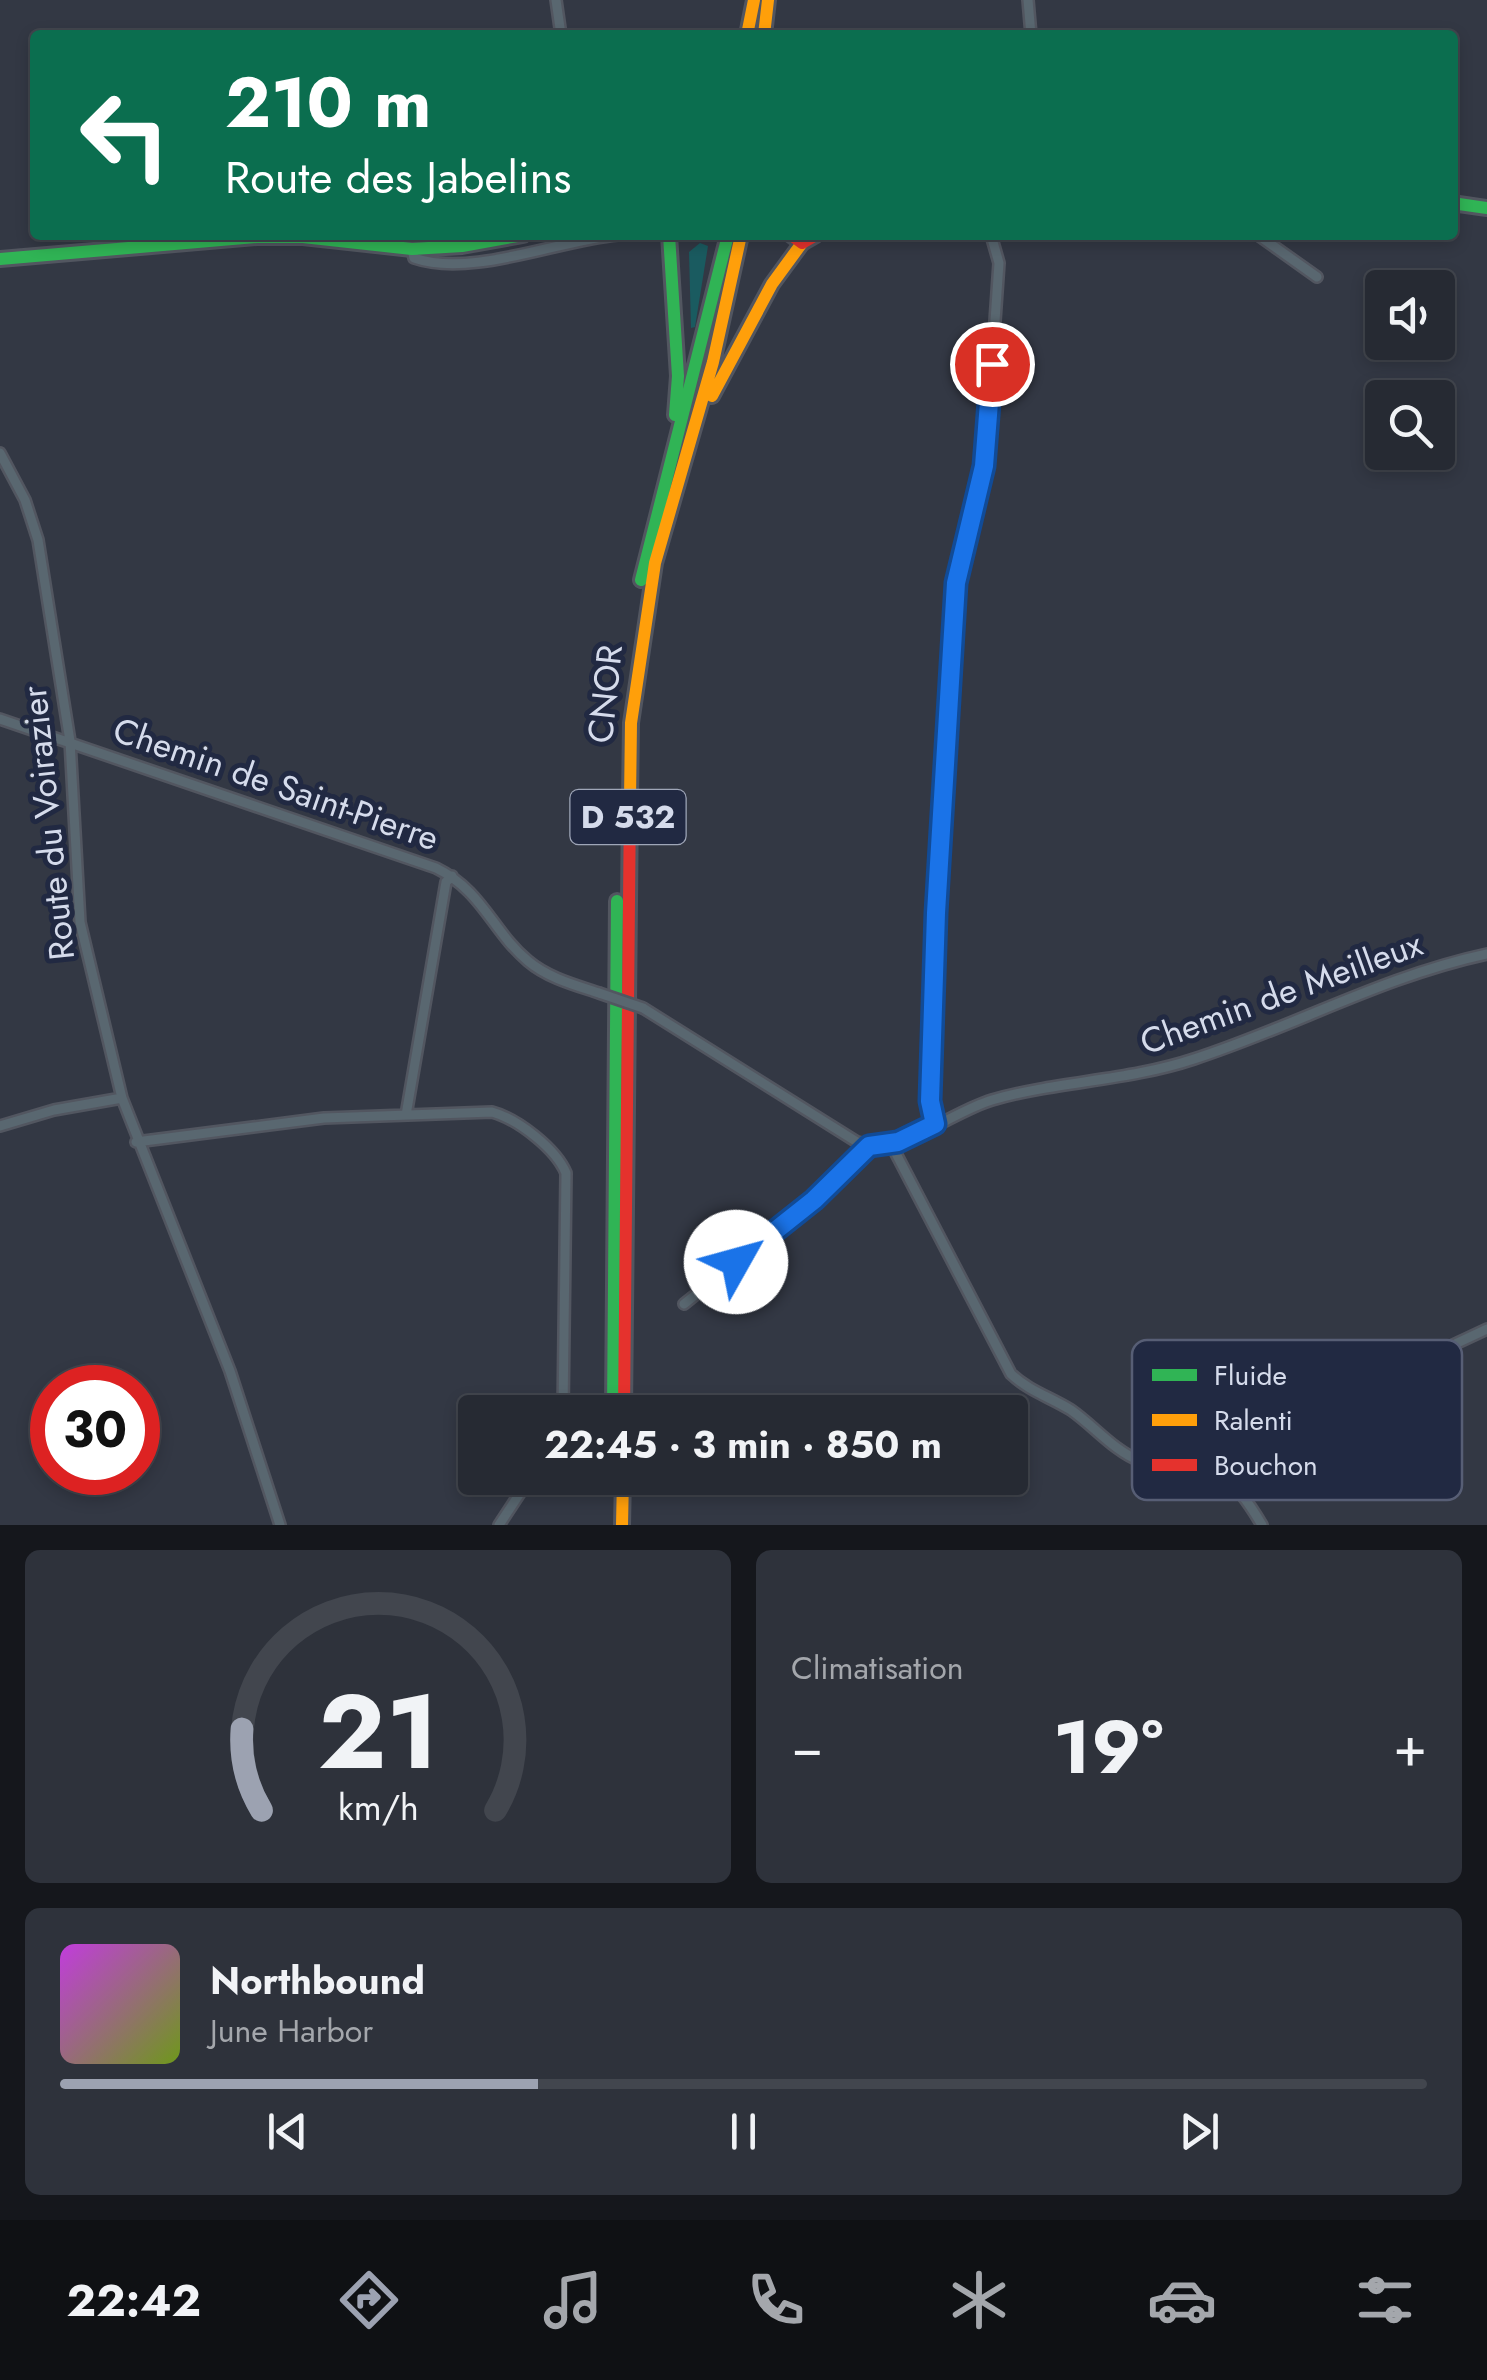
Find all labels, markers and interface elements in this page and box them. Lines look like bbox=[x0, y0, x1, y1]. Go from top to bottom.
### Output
text: 210 m bbox=[225, 52, 431, 153]
icon: left bbox=[60, 70, 190, 200]
text: Route des Jabelins bbox=[225, 145, 571, 210]
map controls bbox=[1365, 270, 1455, 470]
button: sound bbox=[1365, 270, 1455, 360]
pin bbox=[950, 322, 1035, 407]
icon: arrive bbox=[965, 337, 1020, 392]
button: search bbox=[1365, 380, 1455, 470]
street label: CNOR bbox=[575, 642, 635, 746]
street label: Route du Voirazier bbox=[9, 683, 87, 963]
street label: Chemin de Saint-Pierre bbox=[107, 705, 445, 863]
road number: D 532 bbox=[570, 790, 686, 844]
street label: Chemin de Meilleux bbox=[1133, 919, 1429, 1067]
position arrow bbox=[684, 1210, 788, 1314]
legend bbox=[1132, 1340, 1462, 1500]
text: Fluide bbox=[1214, 1355, 1287, 1396]
speed limit sign: 30 bbox=[30, 1365, 160, 1495]
text: Ralenti bbox=[1214, 1400, 1293, 1441]
text: 22:45 · 3 min · 850 m bbox=[544, 1417, 942, 1472]
text: Bouchon bbox=[1214, 1445, 1318, 1486]
text: Climatisation bbox=[791, 1645, 964, 1691]
text: 21 bbox=[317, 1657, 439, 1807]
text: 19° bbox=[1053, 1693, 1164, 1801]
text: − bbox=[791, 1707, 823, 1787]
text: + bbox=[1393, 1707, 1427, 1787]
text: km/h bbox=[338, 1782, 418, 1833]
text: Northbound bbox=[210, 1953, 425, 2008]
text: June Harbor bbox=[210, 2008, 373, 2054]
icon: previous bbox=[260, 2104, 315, 2159]
icon: pause bbox=[716, 2104, 771, 2159]
icon: next bbox=[1172, 2104, 1227, 2159]
icon: directions bbox=[334, 2265, 404, 2335]
icon: music bbox=[538, 2265, 608, 2335]
icon: phone bbox=[741, 2265, 811, 2335]
icon: climate bbox=[944, 2265, 1014, 2335]
icon: car bbox=[1147, 2265, 1217, 2335]
icon: filters bbox=[1350, 2265, 1420, 2335]
text: 22:42 bbox=[67, 2268, 201, 2333]

